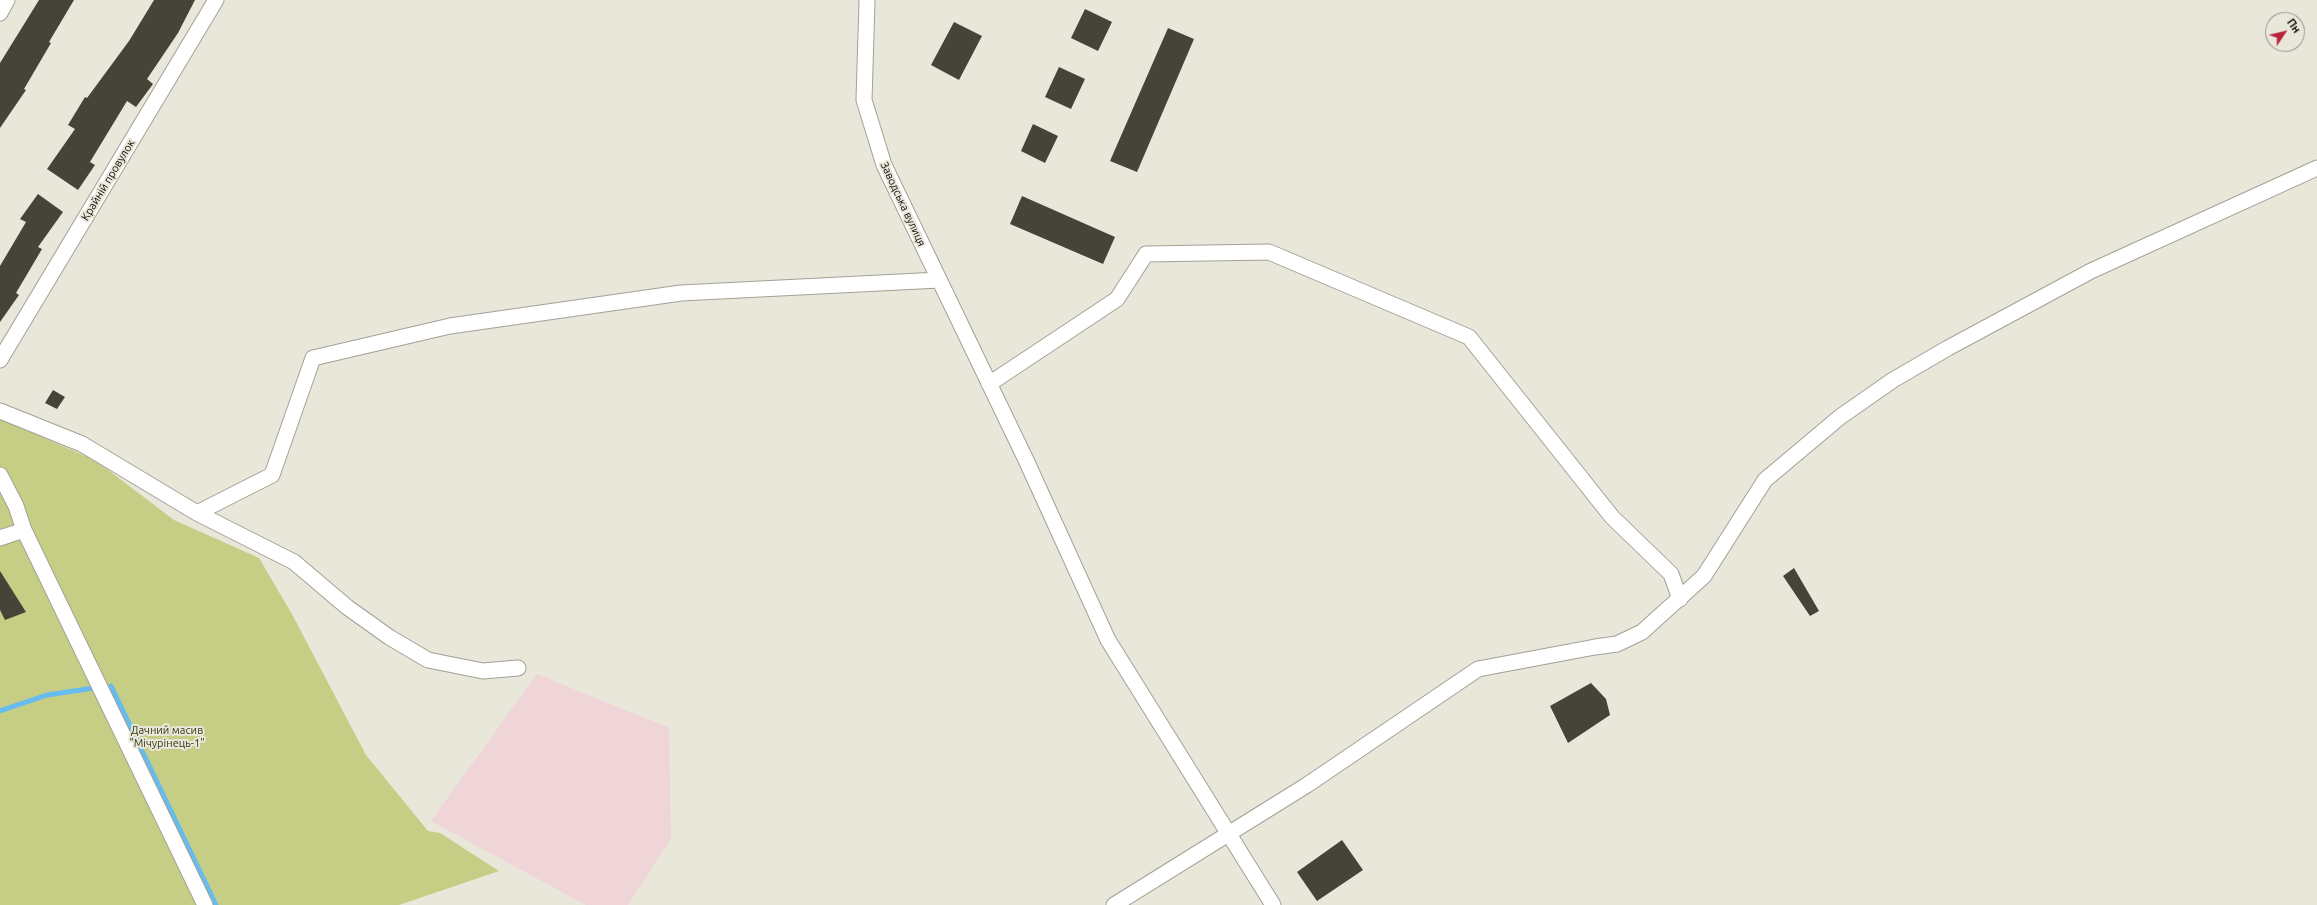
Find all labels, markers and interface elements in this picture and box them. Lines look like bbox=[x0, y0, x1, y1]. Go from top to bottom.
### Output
north arrow bbox=[2265, 12, 2305, 52]
text: Пн bbox=[2285, 16, 2303, 35]
street label: Крайній провулок bbox=[79, 137, 137, 223]
street label: Заводська вулиця bbox=[878, 160, 928, 248]
park label: Дачний масив "Мічурінець-1" bbox=[129, 723, 205, 749]

